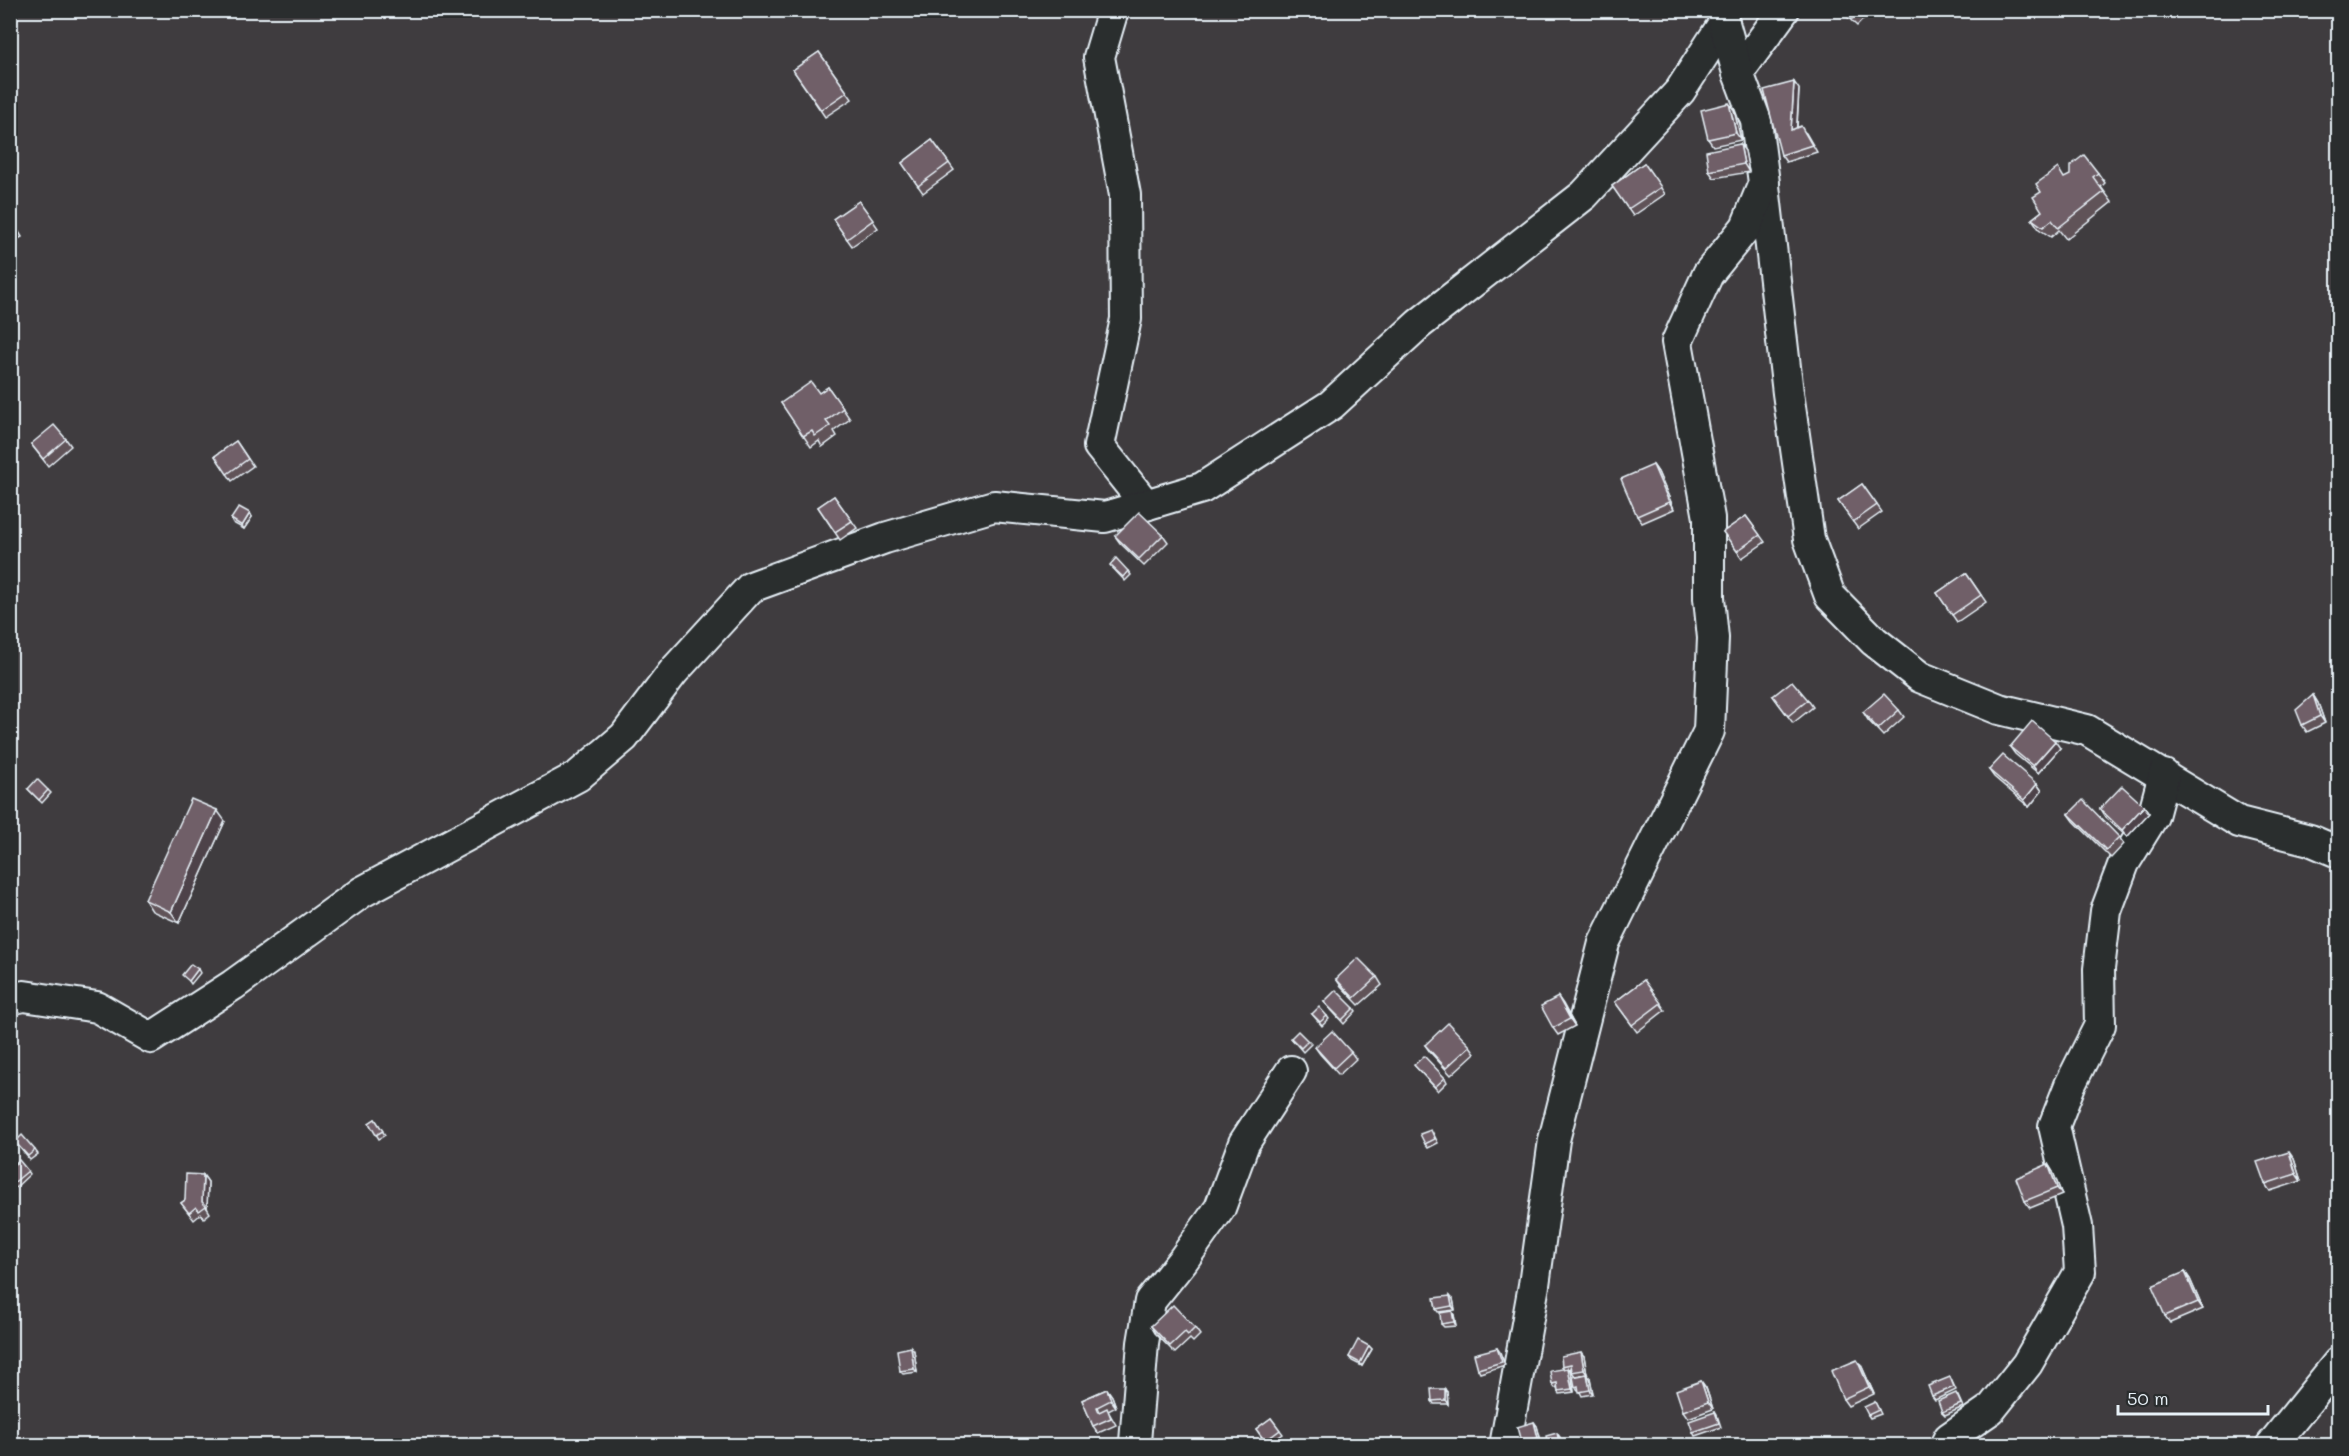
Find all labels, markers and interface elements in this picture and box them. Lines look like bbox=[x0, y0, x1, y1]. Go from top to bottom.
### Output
scale bar bbox=[2118, 1378, 2268, 1416]
text: 50 m bbox=[2127, 1386, 2169, 1410]

